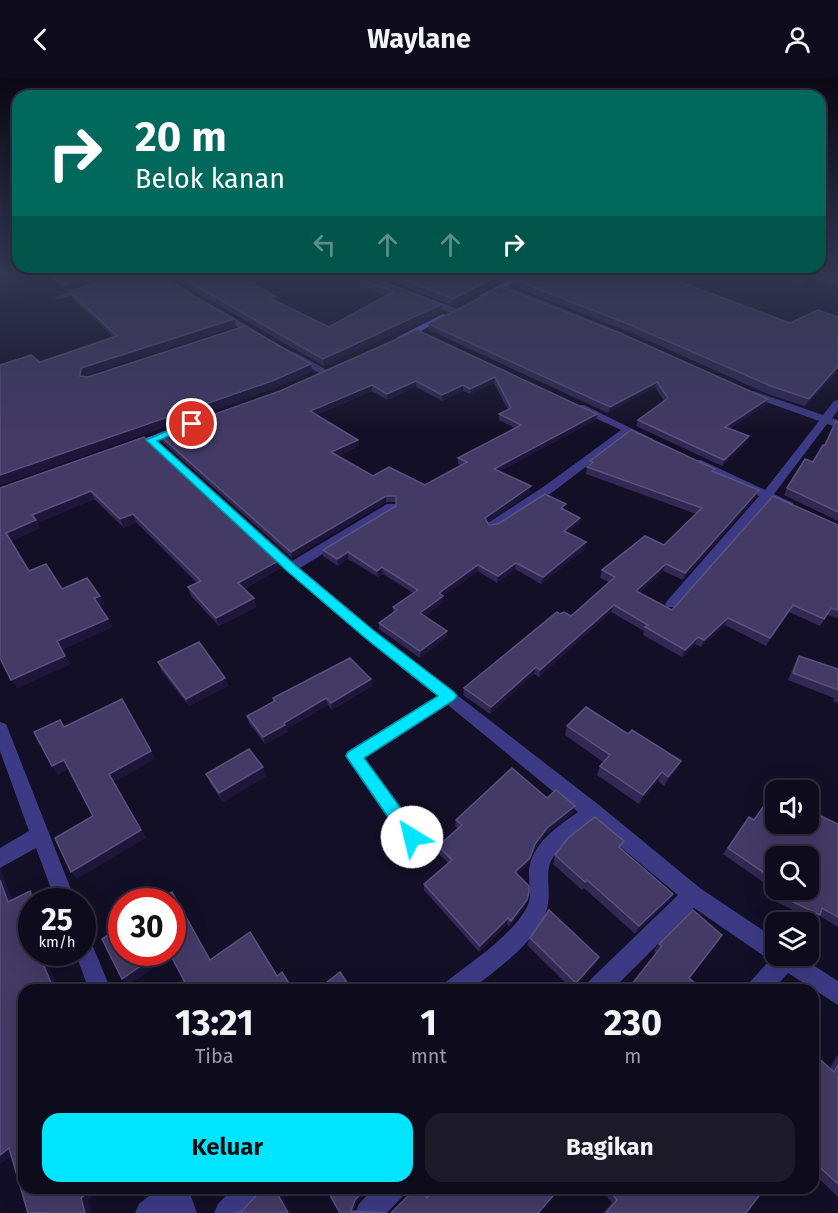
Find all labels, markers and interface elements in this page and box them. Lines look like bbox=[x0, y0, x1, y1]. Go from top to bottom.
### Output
icon: back bbox=[24, 23, 57, 56]
text: Waylane bbox=[367, 23, 471, 55]
icon: person bbox=[781, 23, 814, 56]
text: 20 m bbox=[135, 112, 227, 162]
icon: right bbox=[36, 114, 114, 192]
text: Belok kanan bbox=[135, 163, 285, 195]
icon: left bbox=[308, 228, 341, 261]
icon: ahead bbox=[371, 228, 404, 261]
icon: ahead bbox=[434, 228, 467, 261]
icon: right bbox=[497, 228, 530, 261]
pin bbox=[166, 398, 217, 449]
icon: arrive bbox=[175, 407, 208, 440]
map controls bbox=[765, 780, 819, 966]
button: sound bbox=[765, 780, 819, 834]
position arrow bbox=[380, 805, 444, 869]
button: search bbox=[765, 846, 819, 900]
speed limit sign: 30 bbox=[108, 888, 186, 966]
text: 25 bbox=[41, 902, 73, 938]
button: layers bbox=[765, 912, 819, 966]
text: km/h bbox=[38, 933, 76, 951]
text: 13:21 bbox=[175, 1001, 254, 1045]
text: 1 bbox=[420, 1001, 437, 1045]
text: 230 bbox=[604, 1001, 662, 1045]
text: Tiba bbox=[195, 1044, 234, 1068]
text: mnt bbox=[411, 1044, 447, 1068]
text: m bbox=[624, 1044, 641, 1068]
button: Keluar bbox=[42, 1113, 413, 1182]
button: Bagikan bbox=[425, 1113, 795, 1182]

